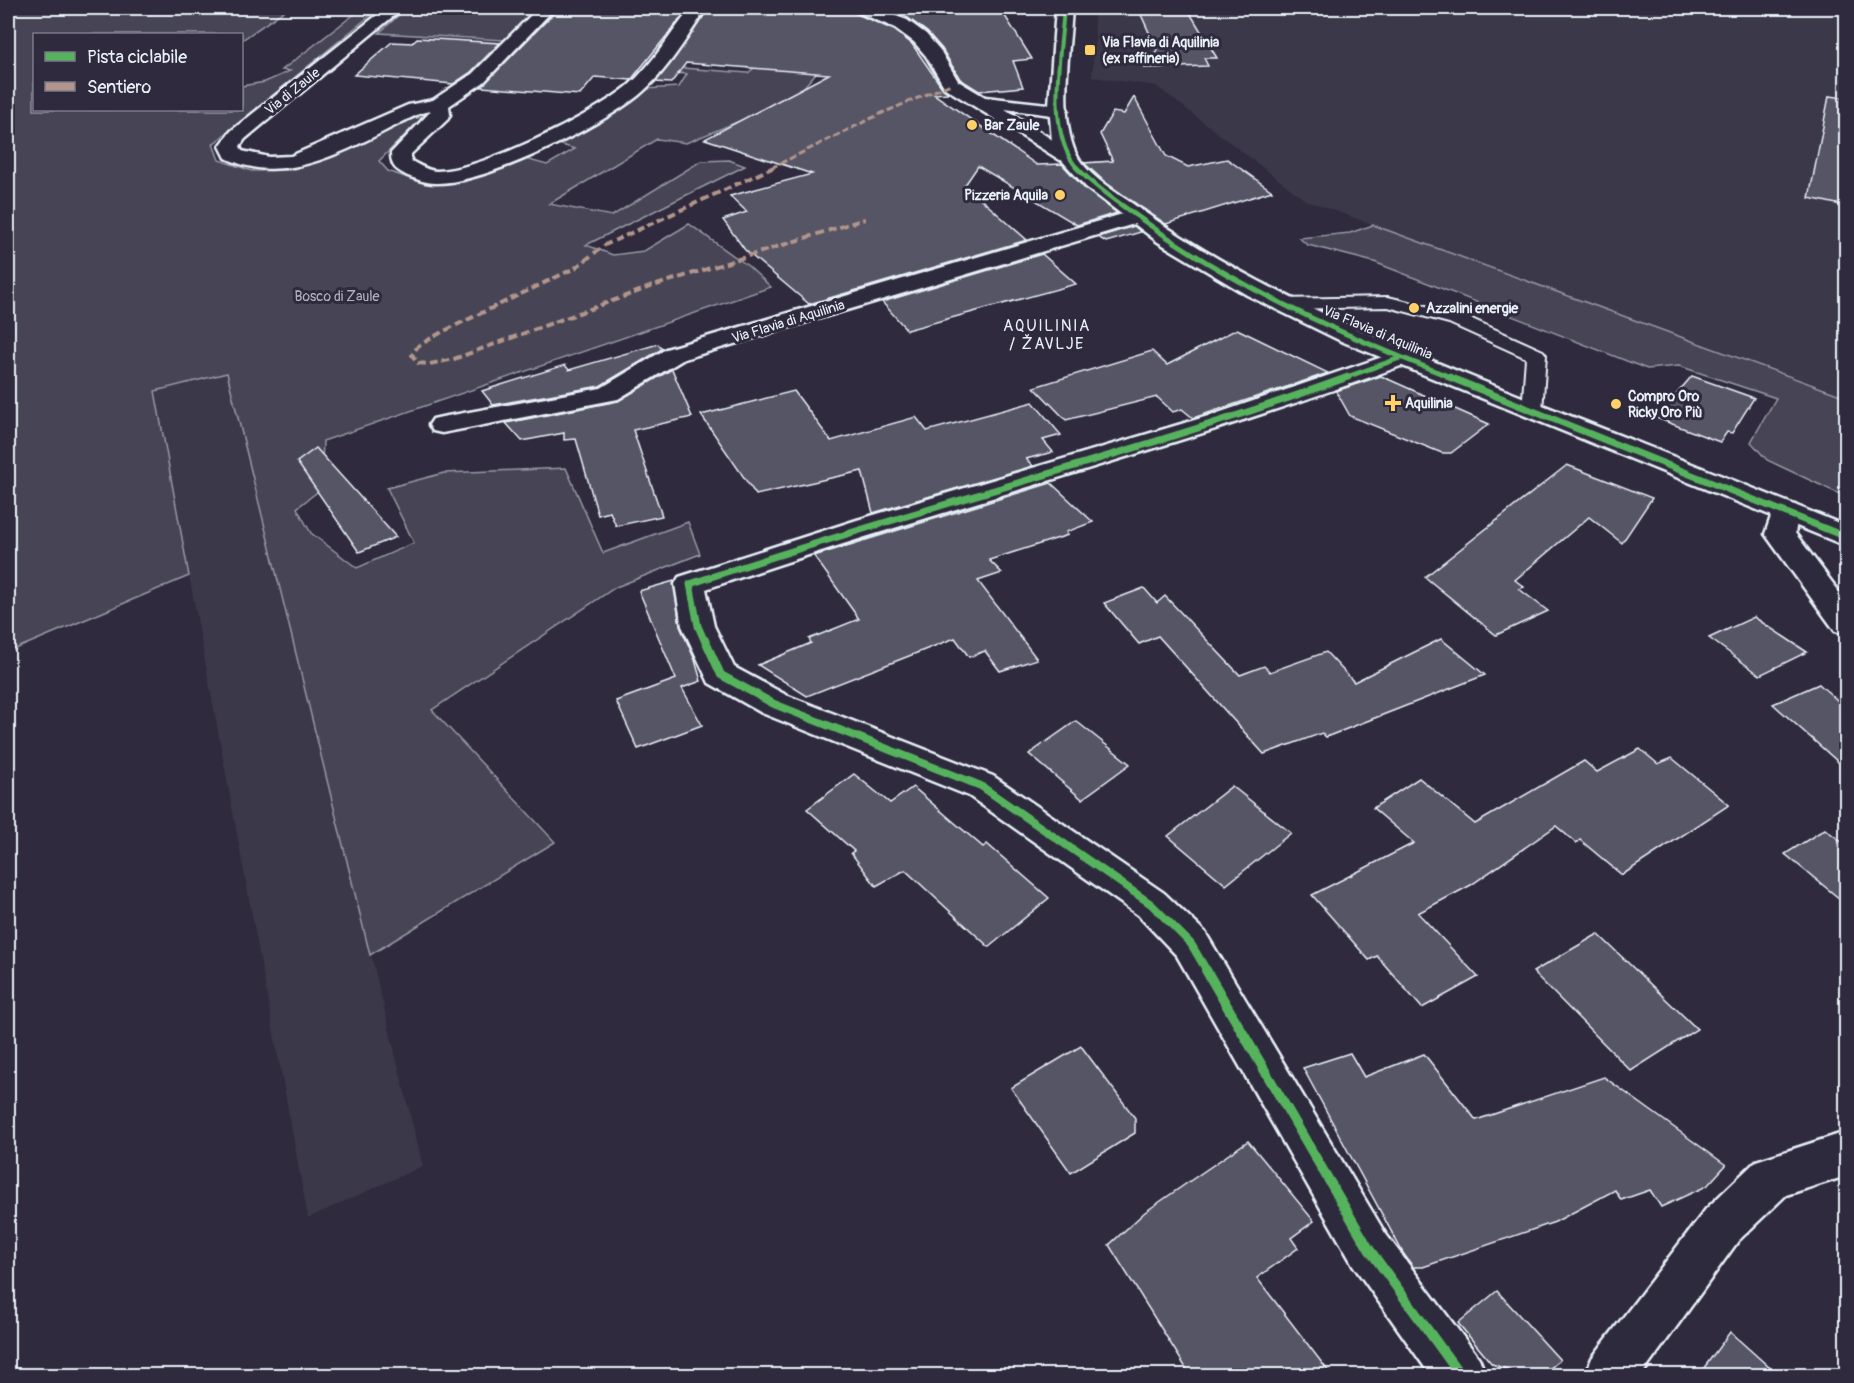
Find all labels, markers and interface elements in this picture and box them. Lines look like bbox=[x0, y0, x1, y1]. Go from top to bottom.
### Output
legend bbox=[33, 33, 243, 111]
place label: Via Flavia di Aquilinia (ex raffineria) bbox=[1102, 34, 1220, 67]
marker: Via Flavia di Aquilinia (ex raffineria) bbox=[1083, 43, 1097, 57]
text: Pista ciclabile bbox=[87, 46, 187, 69]
street label: Via di Zaule bbox=[261, 64, 323, 119]
text: Sentiero bbox=[87, 76, 151, 99]
place label: Bar Zaule bbox=[984, 117, 1041, 134]
marker: Bar Zaule bbox=[965, 118, 979, 132]
place label: Pizzeria Aquila bbox=[964, 187, 1048, 204]
marker: Pizzeria Aquila bbox=[1053, 188, 1067, 202]
park label: Bosco di Zaule bbox=[295, 288, 380, 305]
street label: Via Flavia di Aquilinia bbox=[730, 296, 847, 347]
place label: Azzalini energie bbox=[1426, 300, 1519, 317]
marker: Azzalini energie bbox=[1407, 301, 1421, 315]
street label: Via Flavia di Aquilinia bbox=[1321, 302, 1435, 363]
district label: AQUILINIA / ŽAVLJE bbox=[1003, 316, 1091, 354]
place label: Compro Oro Ricky Oro Più bbox=[1628, 388, 1702, 421]
place label: Aquilinia bbox=[1405, 395, 1453, 412]
marker: Aquilinia bbox=[1386, 396, 1400, 410]
marker: Compro Oro Ricky Oro Più bbox=[1609, 397, 1623, 411]

